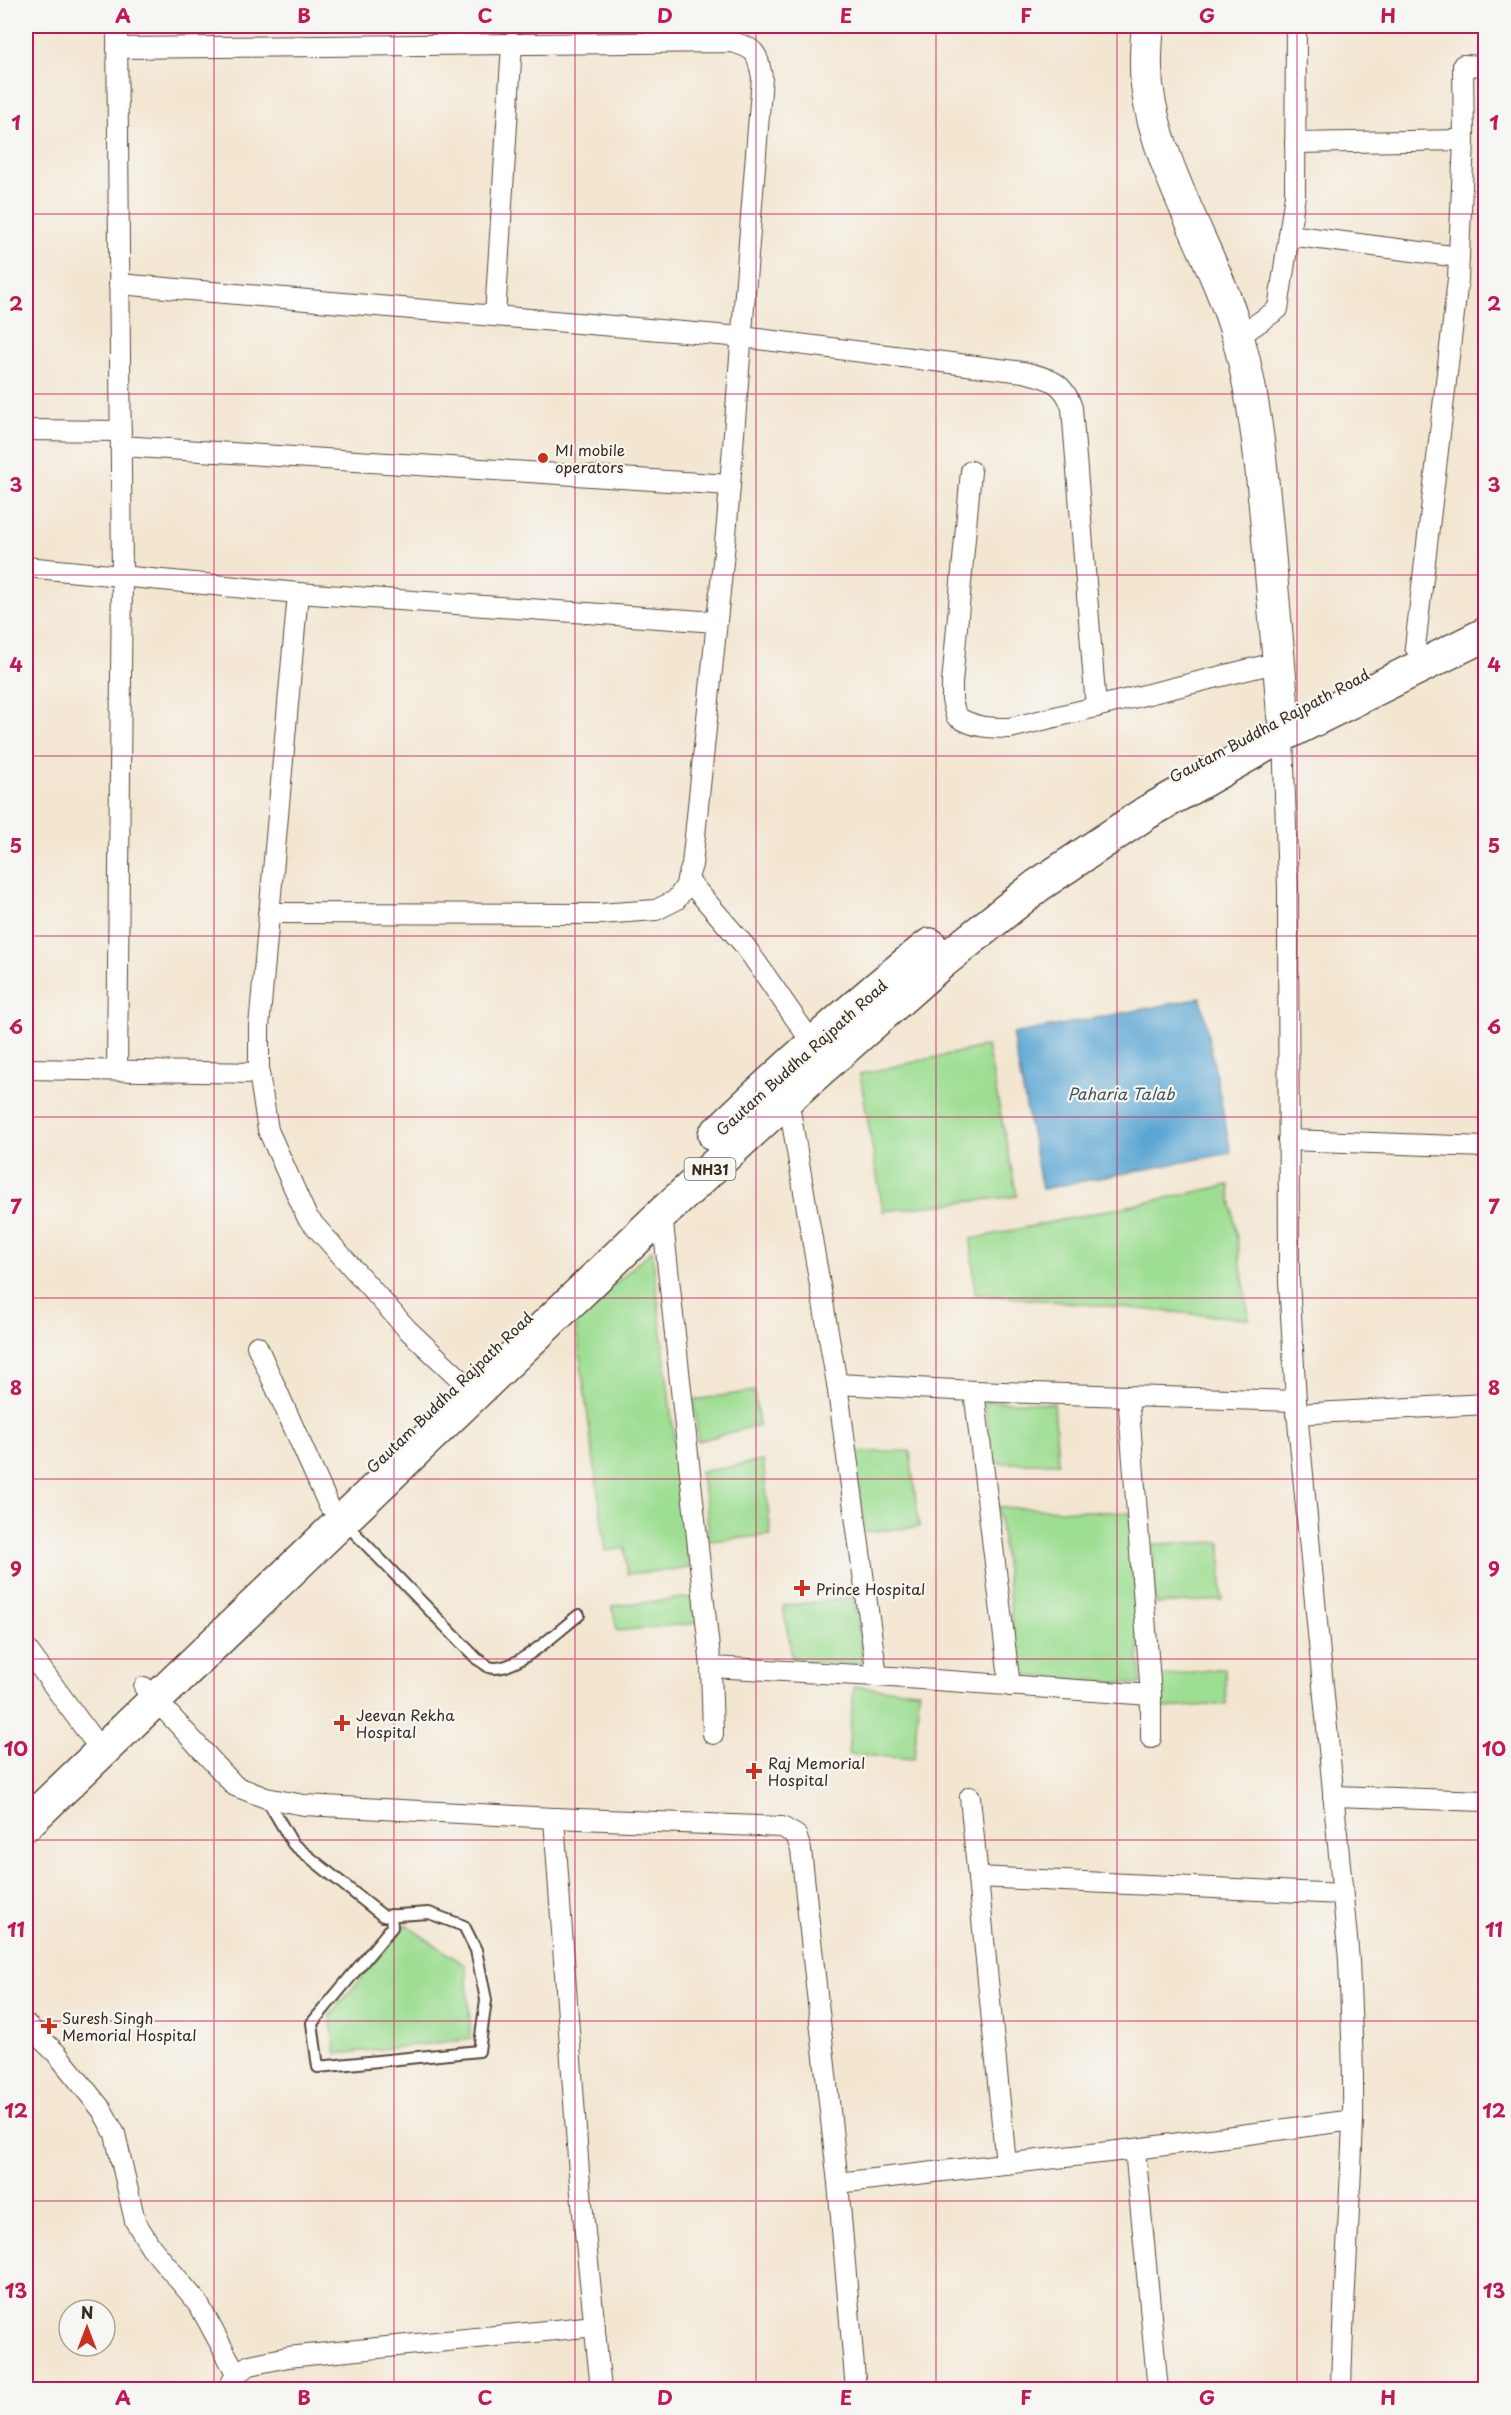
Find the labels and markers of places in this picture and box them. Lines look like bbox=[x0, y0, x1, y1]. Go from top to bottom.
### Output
place label: MI mobile operators bbox=[555, 438, 625, 478]
marker: MI mobile operators bbox=[536, 451, 550, 465]
place label: Prince Hospital bbox=[816, 1577, 925, 1600]
marker: Prince Hospital bbox=[793, 1579, 811, 1597]
place label: Jeevan Rekha Hospital bbox=[356, 1703, 455, 1743]
marker: Jeevan Rekha Hospital bbox=[333, 1714, 351, 1732]
place label: Raj Memorial Hospital bbox=[768, 1751, 865, 1791]
marker: Raj Memorial Hospital bbox=[745, 1762, 763, 1780]
place label: Suresh Singh Memorial Hospital bbox=[62, 2006, 197, 2046]
marker: Suresh Singh Memorial Hospital bbox=[40, 2017, 58, 2035]

